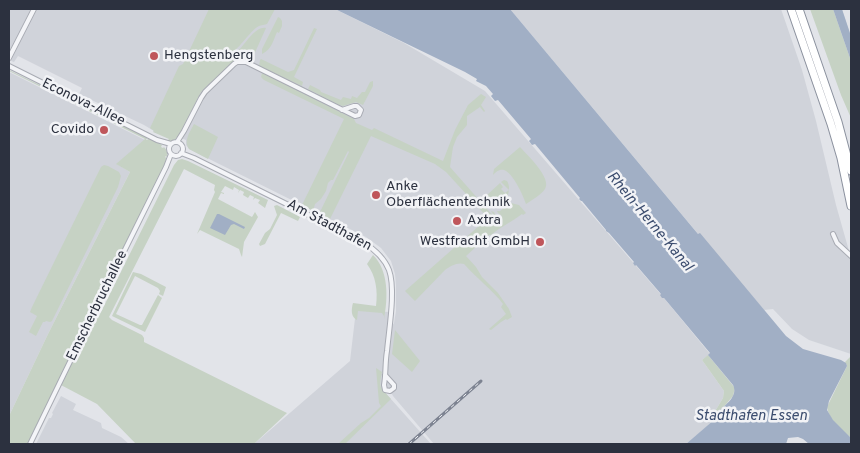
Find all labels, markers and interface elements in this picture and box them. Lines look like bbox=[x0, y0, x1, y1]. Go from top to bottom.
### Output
place label: Hengstenberg bbox=[164, 48, 253, 64]
marker: Hengstenberg bbox=[148, 50, 160, 62]
street label: Econova-Allee bbox=[39, 76, 127, 130]
place label: Covido bbox=[51, 122, 94, 138]
marker: Covido bbox=[98, 124, 110, 136]
water label: Rhein-Herne-Kanal bbox=[602, 169, 696, 275]
place label: Anke Oberflächentechnik bbox=[386, 179, 511, 212]
marker: Anke Oberflächentechnik bbox=[370, 189, 382, 201]
street label: Am Stadthafen bbox=[284, 197, 374, 255]
place label: Axtra bbox=[467, 213, 501, 229]
marker: Axtra bbox=[451, 215, 463, 227]
place label: Westfracht GmbH bbox=[420, 234, 530, 250]
marker: Westfracht GmbH bbox=[534, 236, 546, 248]
street label: Emscherbruchallee bbox=[64, 248, 132, 364]
water label: Stadthafen Essen bbox=[695, 408, 807, 426]

